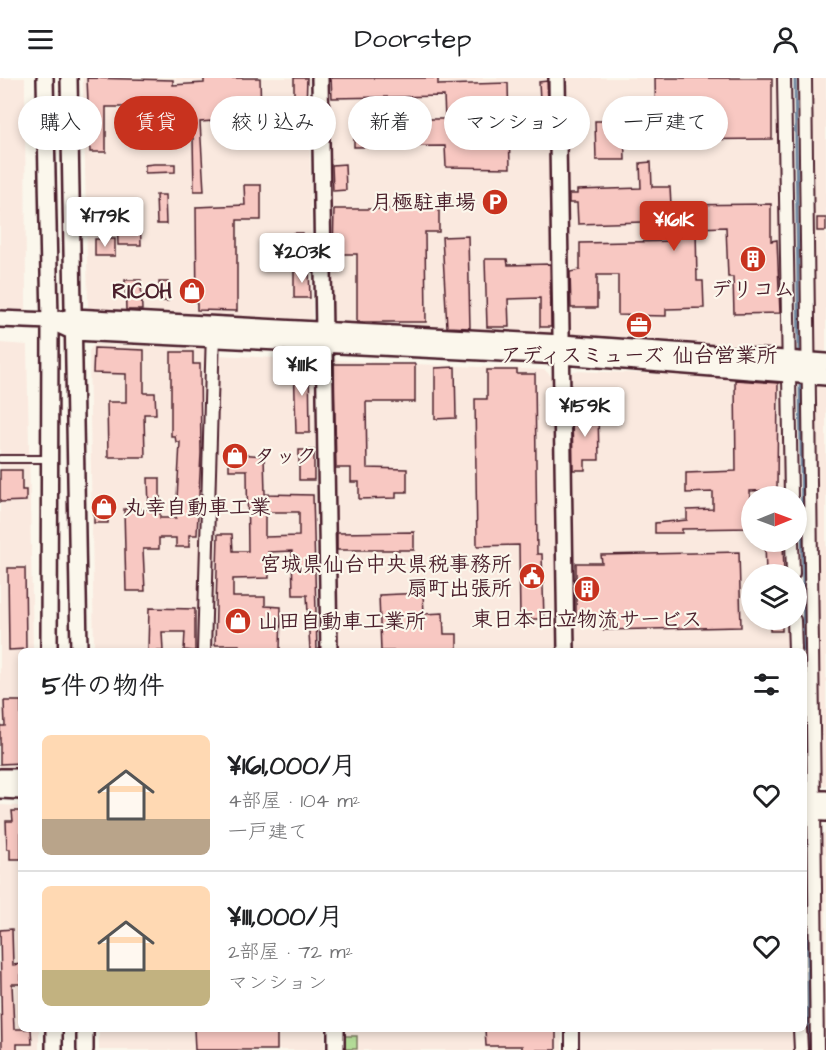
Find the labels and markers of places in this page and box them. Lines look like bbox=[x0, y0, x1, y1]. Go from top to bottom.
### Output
parking icon: 月極駐車場 bbox=[480, 187, 510, 217]
place label: 月極駐車場 bbox=[371, 188, 476, 217]
pin: ¥179K bbox=[63, 197, 147, 248]
pin: ¥161K bbox=[632, 201, 716, 252]
pin: ¥203K bbox=[260, 233, 344, 284]
building icon: デリコム bbox=[738, 244, 768, 274]
place label: デリコム bbox=[711, 275, 795, 304]
shop icon: RICOH bbox=[177, 276, 207, 306]
place label: RICOH bbox=[112, 277, 172, 306]
office icon: アディスミューズ 仙台営業所 bbox=[624, 310, 654, 340]
place label: アディスミューズ 仙台営業所 bbox=[501, 341, 777, 370]
pin: ¥111K bbox=[260, 346, 344, 397]
pin: ¥159K bbox=[543, 387, 627, 438]
shop icon: タック bbox=[220, 441, 250, 471]
place label: タック bbox=[254, 442, 317, 471]
shop icon: 丸幸自動車工業 bbox=[89, 492, 119, 522]
place label: 丸幸自動車工業 bbox=[124, 493, 271, 522]
place label: 宮城県仙台中央県税事務所 扇町出張所 bbox=[260, 550, 512, 603]
public building icon: 宮城県仙台中央県税事務所 扇町出張所 bbox=[517, 561, 547, 591]
building icon: 東日本日立物流サービス bbox=[572, 574, 602, 604]
place label: 東日本日立物流サービス bbox=[472, 605, 702, 634]
shop icon: 山田自動車工業所 bbox=[223, 606, 253, 636]
place label: 山田自動車工業所 bbox=[258, 607, 426, 636]

